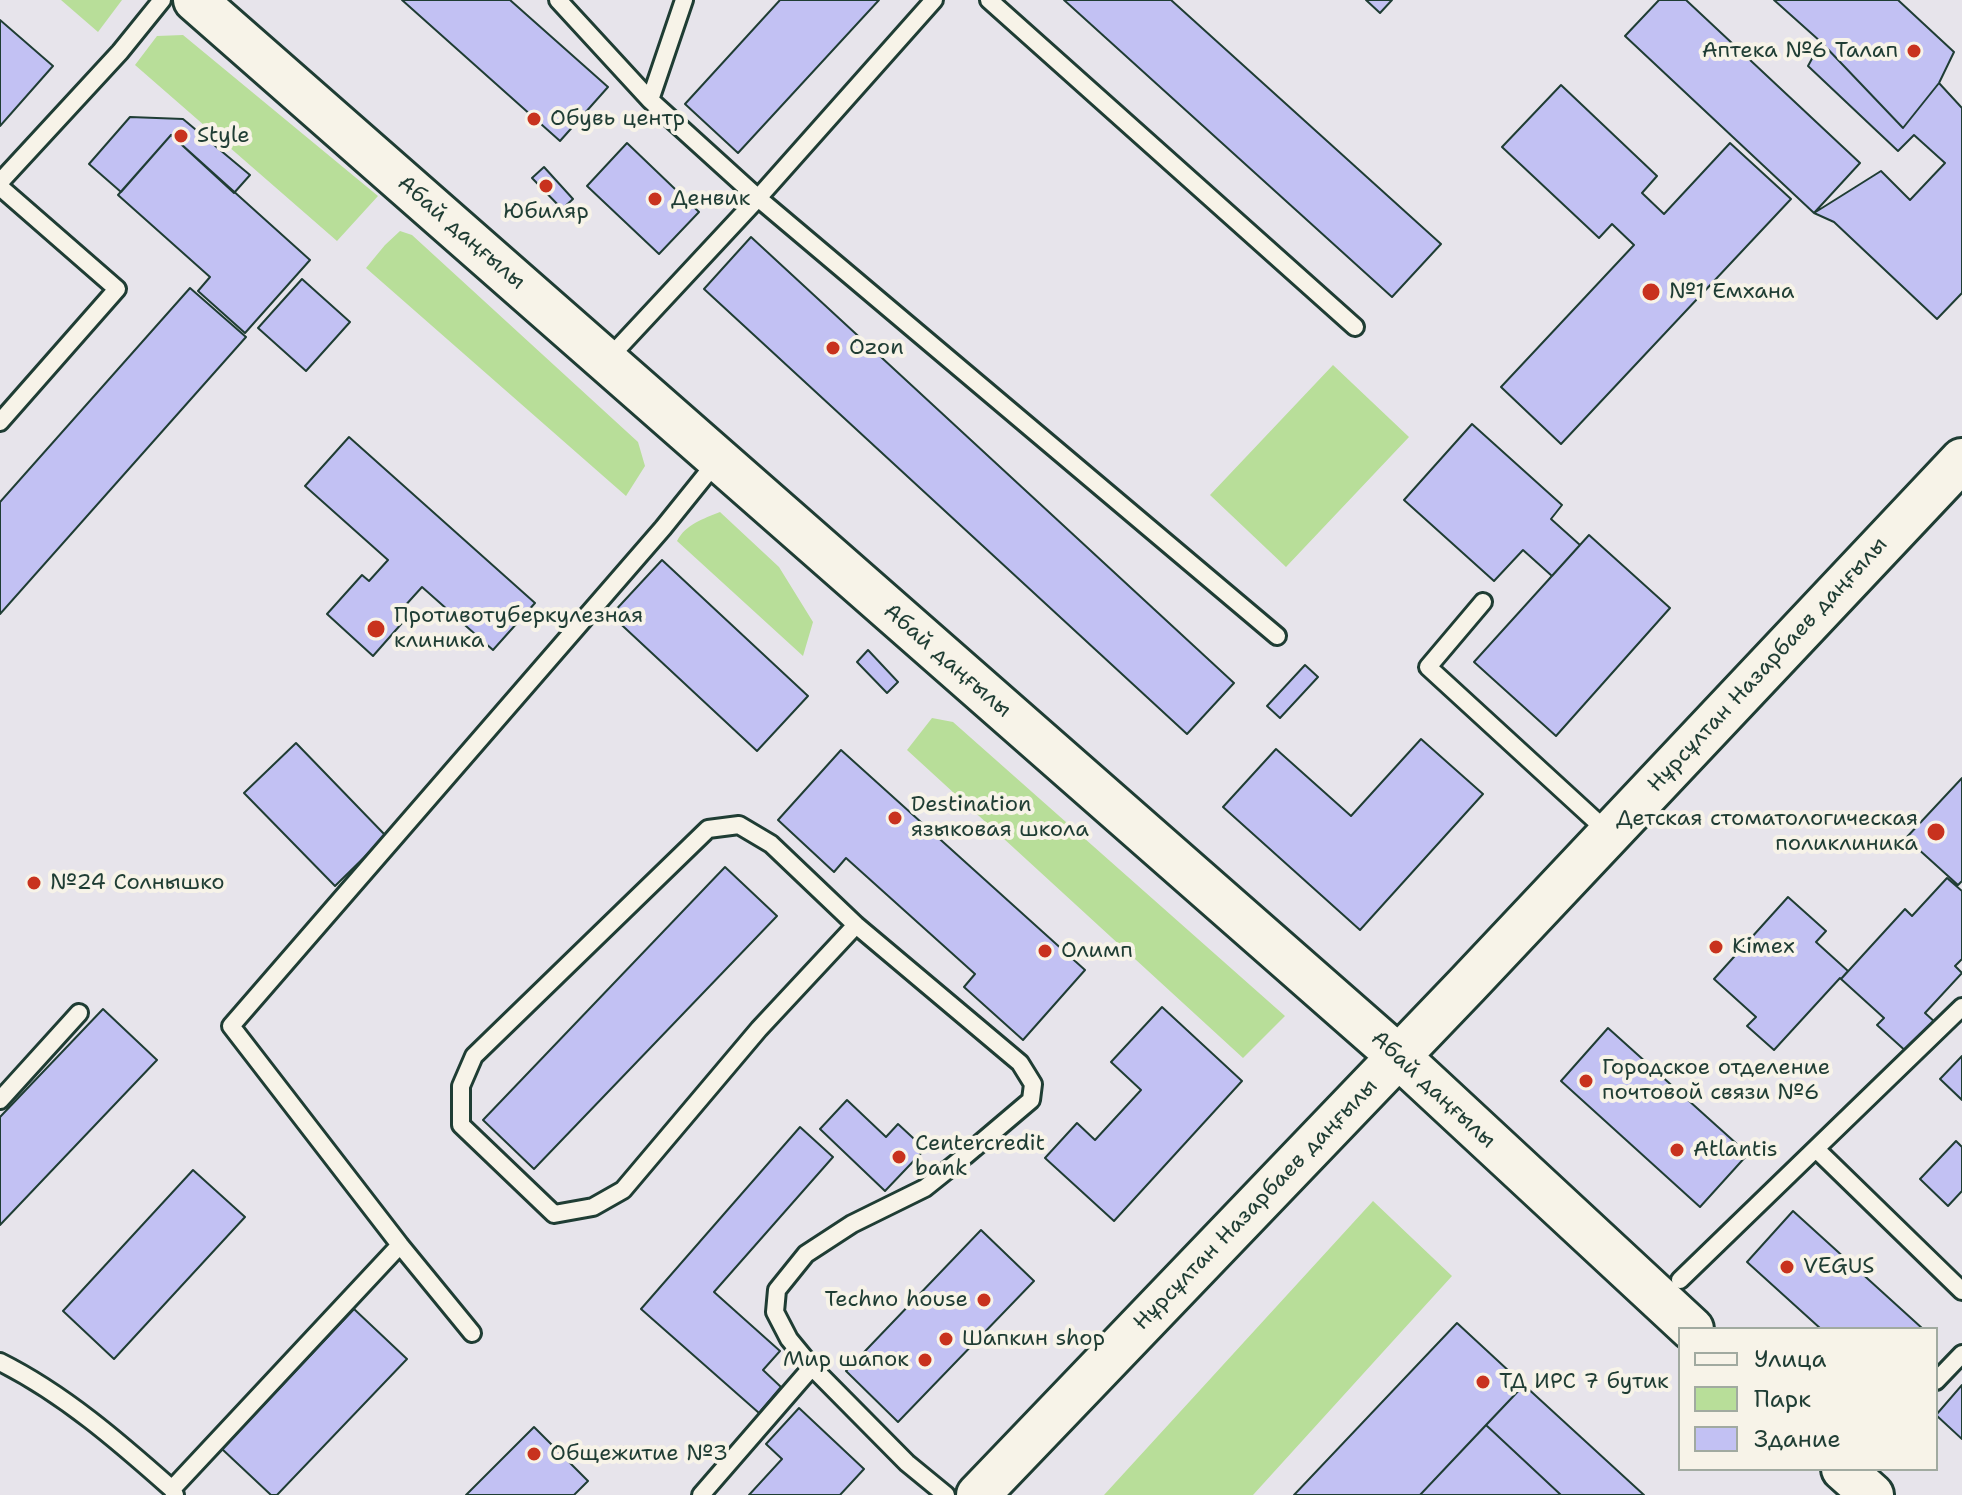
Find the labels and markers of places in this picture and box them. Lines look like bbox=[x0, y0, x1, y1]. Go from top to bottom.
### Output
place label: Аптека №6 Талап bbox=[1702, 38, 1898, 64]
marker: Аптека №6 Талап bbox=[1905, 42, 1923, 60]
place label: Обувь центр bbox=[550, 106, 685, 132]
marker: Обувь центр bbox=[525, 110, 543, 128]
place label: Style bbox=[197, 123, 250, 149]
marker: Style bbox=[172, 127, 190, 145]
marker: Юбиляр bbox=[537, 177, 555, 195]
place label: Денвик bbox=[671, 186, 750, 212]
marker: Денвик bbox=[646, 190, 664, 208]
place label: Юбиляр bbox=[503, 199, 589, 225]
place label: №1 Емхана bbox=[1669, 279, 1794, 305]
marker: №1 Емхана bbox=[1640, 281, 1662, 303]
place label: Ozon bbox=[849, 335, 904, 361]
marker: Ozon bbox=[824, 339, 842, 357]
place label: Противотуберкулезная клиника bbox=[394, 603, 643, 654]
marker: Противотуберкулезная клиника bbox=[365, 618, 387, 640]
place label: Destination языковая школа bbox=[911, 792, 1089, 844]
place label: Детская стоматологическая поликлиника bbox=[1616, 806, 1918, 858]
marker: Destination языковая школа bbox=[886, 809, 904, 827]
marker: Детская стоматологическая поликлиника bbox=[1925, 821, 1947, 843]
place label: №24 Солнышко bbox=[50, 870, 225, 896]
marker: №24 Солнышко bbox=[25, 874, 43, 892]
place label: Kimex bbox=[1732, 934, 1795, 960]
place label: Олимп bbox=[1061, 938, 1133, 964]
marker: Kimex bbox=[1707, 938, 1725, 956]
marker: Олимп bbox=[1036, 942, 1054, 960]
place label: Городское отделение почтовой связи №6 bbox=[1602, 1055, 1830, 1106]
marker: Городское отделение почтовой связи №6 bbox=[1577, 1072, 1595, 1090]
place label: Centercredit bank bbox=[915, 1131, 1045, 1182]
place label: Atlantis bbox=[1693, 1137, 1778, 1163]
marker: Atlantis bbox=[1668, 1141, 1686, 1159]
marker: Centercredit bank bbox=[890, 1148, 908, 1166]
place label: VEGUS bbox=[1803, 1254, 1875, 1280]
marker: VEGUS bbox=[1778, 1258, 1796, 1276]
place label: Techno house bbox=[824, 1287, 968, 1313]
marker: Techno house bbox=[975, 1291, 993, 1309]
place label: Шапкин shop bbox=[962, 1326, 1105, 1352]
marker: Шапкин shop bbox=[937, 1330, 955, 1348]
place label: Мир шапок bbox=[783, 1347, 909, 1373]
marker: Мир шапок bbox=[916, 1351, 934, 1369]
place label: ТД ИРС 7 бутик bbox=[1499, 1369, 1669, 1395]
marker: ТД ИРС 7 бутик bbox=[1474, 1373, 1492, 1391]
place label: Общежитие №3 bbox=[550, 1441, 728, 1467]
marker: Общежитие №3 bbox=[525, 1445, 543, 1463]

